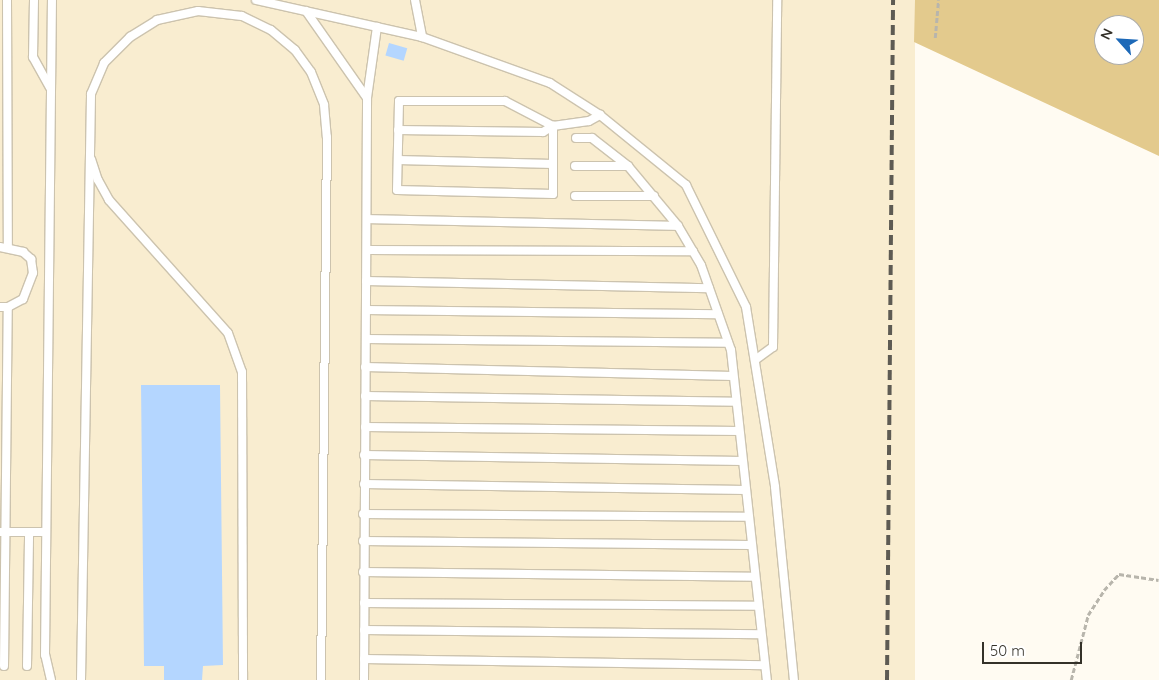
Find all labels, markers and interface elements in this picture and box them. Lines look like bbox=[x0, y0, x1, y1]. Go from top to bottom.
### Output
north arrow bbox=[1094, 15, 1144, 65]
text: N bbox=[1096, 25, 1117, 42]
scale bar bbox=[984, 632, 1084, 664]
text: 50 m bbox=[990, 641, 1025, 660]

